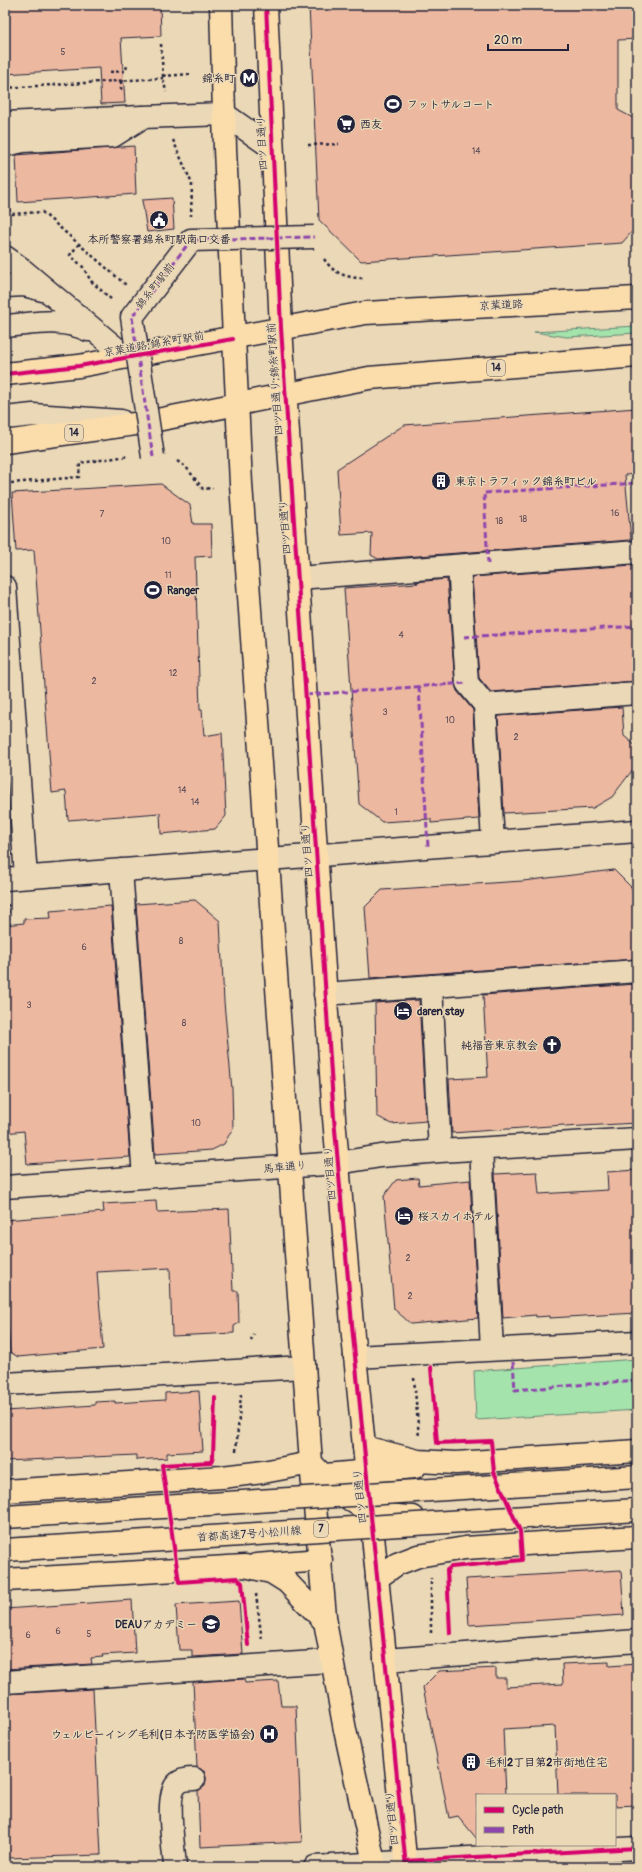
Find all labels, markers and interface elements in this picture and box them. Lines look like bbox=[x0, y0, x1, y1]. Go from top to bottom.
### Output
scale bar bbox=[488, 26, 568, 52]
text: 20 m bbox=[494, 33, 523, 48]
house number: 5 bbox=[61, 47, 66, 58]
metro station icon: 錦糸町 bbox=[238, 67, 260, 89]
place label: 錦糸町 bbox=[202, 72, 236, 85]
sports icon: フットサルコート bbox=[382, 93, 404, 115]
place label: フットサルコート bbox=[407, 98, 495, 111]
supermarket icon: 西友 bbox=[335, 113, 357, 135]
street label: 四ツ目通り bbox=[254, 115, 270, 171]
place label: 西友 bbox=[360, 118, 382, 131]
house number: 14 bbox=[472, 146, 481, 157]
public building icon: 本所警察署錦糸町駅南口交番 bbox=[148, 209, 170, 231]
place label: 本所警察署錦糸町駅南口交番 bbox=[88, 233, 231, 246]
street label: 錦糸町駅前 bbox=[133, 260, 177, 312]
street label: 京葉道路 bbox=[479, 297, 523, 313]
street label: 四ツ目通り;錦糸町駅前 bbox=[265, 322, 285, 436]
street label: 京葉道路;錦糸町駅前 bbox=[103, 329, 205, 359]
road number: 14 bbox=[487, 360, 505, 376]
road number: 14 bbox=[65, 425, 83, 441]
building icon: 東京トラフィック錦糸町ビル bbox=[430, 470, 452, 492]
place label: 東京トラフィック錦糸町ビル bbox=[455, 475, 597, 488]
street label: 四ツ目通り bbox=[277, 499, 293, 555]
house number: 16 bbox=[611, 508, 619, 519]
house number: 7 bbox=[100, 509, 105, 520]
house number: 18 bbox=[519, 514, 527, 525]
house number: 18 bbox=[495, 516, 503, 527]
house number: 10 bbox=[161, 536, 171, 547]
house number: 11 bbox=[164, 570, 172, 581]
sports icon: Ranger bbox=[142, 579, 164, 601]
place label: Ranger bbox=[167, 584, 200, 597]
house number: 4 bbox=[398, 630, 404, 641]
house number: 12 bbox=[169, 668, 177, 679]
house number: 2 bbox=[91, 676, 97, 687]
house number: 3 bbox=[382, 707, 388, 718]
house number: 10 bbox=[445, 715, 455, 726]
house number: 2 bbox=[513, 732, 519, 743]
house number: 14 bbox=[178, 785, 187, 796]
house number: 14 bbox=[191, 797, 200, 808]
house number: 1 bbox=[394, 807, 398, 818]
street label: 四ツ目通り bbox=[299, 822, 315, 878]
house number: 8 bbox=[179, 936, 184, 947]
house number: 6 bbox=[81, 942, 87, 953]
house number: 3 bbox=[26, 1000, 32, 1011]
hotel icon: daren stay bbox=[392, 1000, 414, 1022]
place label: daren stay bbox=[417, 1005, 464, 1018]
house number: 8 bbox=[182, 1018, 187, 1029]
church icon: 純福音東京教会 bbox=[541, 1034, 563, 1056]
place label: 純福音東京教会 bbox=[461, 1039, 538, 1052]
house number: 10 bbox=[191, 1118, 201, 1129]
street label: 四ツ目通り bbox=[321, 1145, 339, 1201]
street label: 馬車通り bbox=[263, 1159, 307, 1175]
hotel icon: 桜スカイホテル bbox=[393, 1205, 415, 1227]
place label: 桜スカイホテル bbox=[418, 1210, 494, 1223]
house number: 2 bbox=[405, 1253, 411, 1264]
house number: 2 bbox=[407, 1291, 413, 1302]
street label: 四ツ目通り bbox=[351, 1468, 369, 1524]
road number: 7 bbox=[314, 1521, 328, 1537]
street label: 首都高速7号小松川線 bbox=[196, 1524, 302, 1544]
school or university icon: DEAUアカデミー bbox=[200, 1613, 222, 1635]
place label: DEAUアカデミー bbox=[115, 1618, 197, 1631]
house number: 6 bbox=[55, 1626, 61, 1637]
house number: 5 bbox=[87, 1629, 92, 1640]
house number: 6 bbox=[25, 1630, 31, 1641]
hospital icon: ウェルビーイング毛利(日本予防医学協会) bbox=[258, 1723, 280, 1745]
place label: ウェルビーイング毛利(日本予防医学協会) bbox=[51, 1728, 255, 1741]
building icon: 毛利2丁目第2市街地住宅 bbox=[460, 1751, 482, 1773]
place label: 毛利2丁目第2市街地住宅 bbox=[485, 1756, 607, 1769]
street label: 四ツ目通り bbox=[383, 1790, 401, 1846]
legend bbox=[476, 1794, 616, 1846]
text: Cycle path bbox=[512, 1803, 564, 1818]
text: Path bbox=[512, 1823, 534, 1838]

